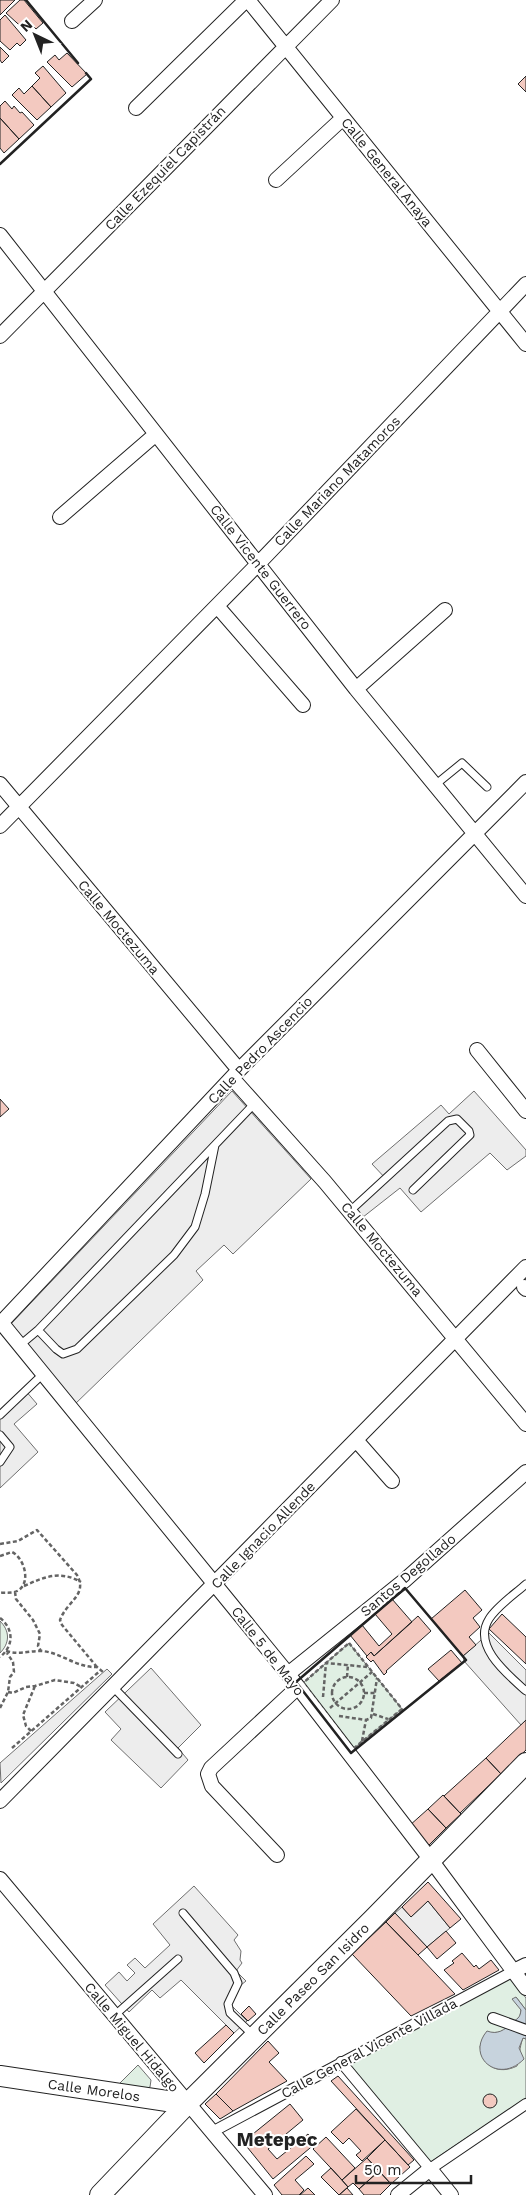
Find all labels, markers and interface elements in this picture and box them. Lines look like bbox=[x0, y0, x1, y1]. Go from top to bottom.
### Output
north arrow bbox=[10, 10, 60, 60]
text: N bbox=[17, 16, 35, 35]
street label: Calle Ezequiel Capistrán bbox=[101, 103, 229, 233]
street label: Calle General Anaya bbox=[338, 114, 436, 230]
street label: Calle Mariano Matamoros bbox=[271, 413, 403, 549]
street label: Calle Vicente Guerrero bbox=[207, 501, 315, 633]
street label: Calle Moctezuma bbox=[75, 877, 163, 978]
street label: Calle Pedro Ascencio bbox=[204, 993, 316, 1107]
street label: Calle Moctezuma bbox=[338, 1199, 426, 1300]
street label: Calle Ignacio Allende bbox=[208, 1478, 318, 1592]
street label: Santos Degollado bbox=[357, 1530, 459, 1620]
street label: Calle 5 de Mayo bbox=[228, 1603, 308, 1699]
street label: Calle Paseo San Isidro bbox=[254, 1920, 372, 2038]
street label: Calle Miguel Hidalgo bbox=[81, 1979, 183, 2095]
street label: Calle General Vicente Villada bbox=[278, 1995, 460, 2101]
street label: Calle Morelos bbox=[47, 2076, 141, 2104]
district label: Metepec bbox=[236, 2128, 318, 2151]
scale bar bbox=[356, 2152, 471, 2184]
text: 50 m bbox=[364, 2161, 401, 2179]

